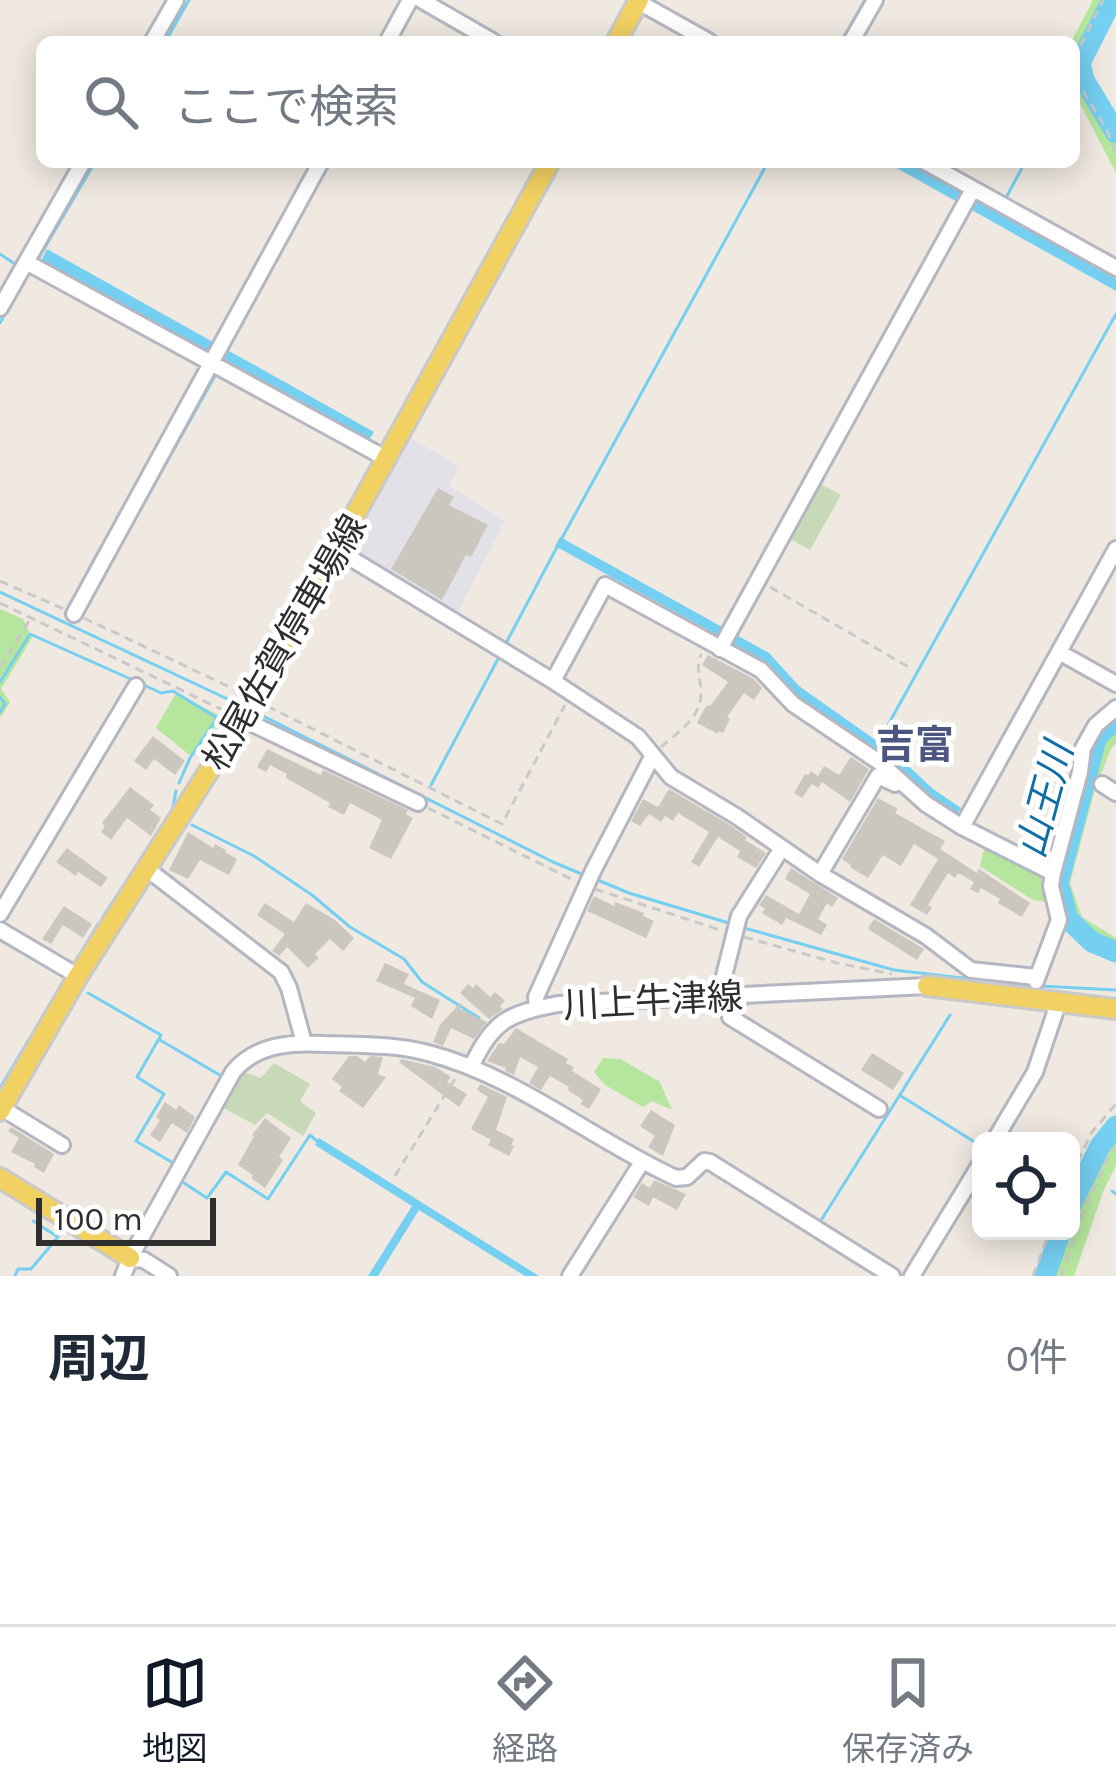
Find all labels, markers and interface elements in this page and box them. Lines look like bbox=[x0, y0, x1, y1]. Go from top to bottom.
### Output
search box bbox=[36, 36, 1080, 168]
icon: search bbox=[78, 69, 144, 135]
text: ここで検索 bbox=[174, 81, 399, 133]
street label: 松尾佐賀停車場線 bbox=[195, 507, 375, 778]
district label: 吉富 bbox=[876, 722, 954, 768]
water label: 山王川 bbox=[1008, 734, 1083, 863]
street label: 川上牛津線 bbox=[562, 975, 744, 1027]
map controls bbox=[972, 1132, 1080, 1240]
button: locate bbox=[972, 1132, 1080, 1240]
scale bar bbox=[36, 1192, 216, 1245]
text: 100 m bbox=[54, 1200, 143, 1238]
text: 周辺 bbox=[48, 1329, 150, 1389]
text: 0件 bbox=[1006, 1335, 1068, 1381]
tab: 地図 bbox=[142, 1650, 208, 1770]
tab: 経路 bbox=[492, 1650, 558, 1770]
tab: 保存済み bbox=[842, 1650, 974, 1770]

